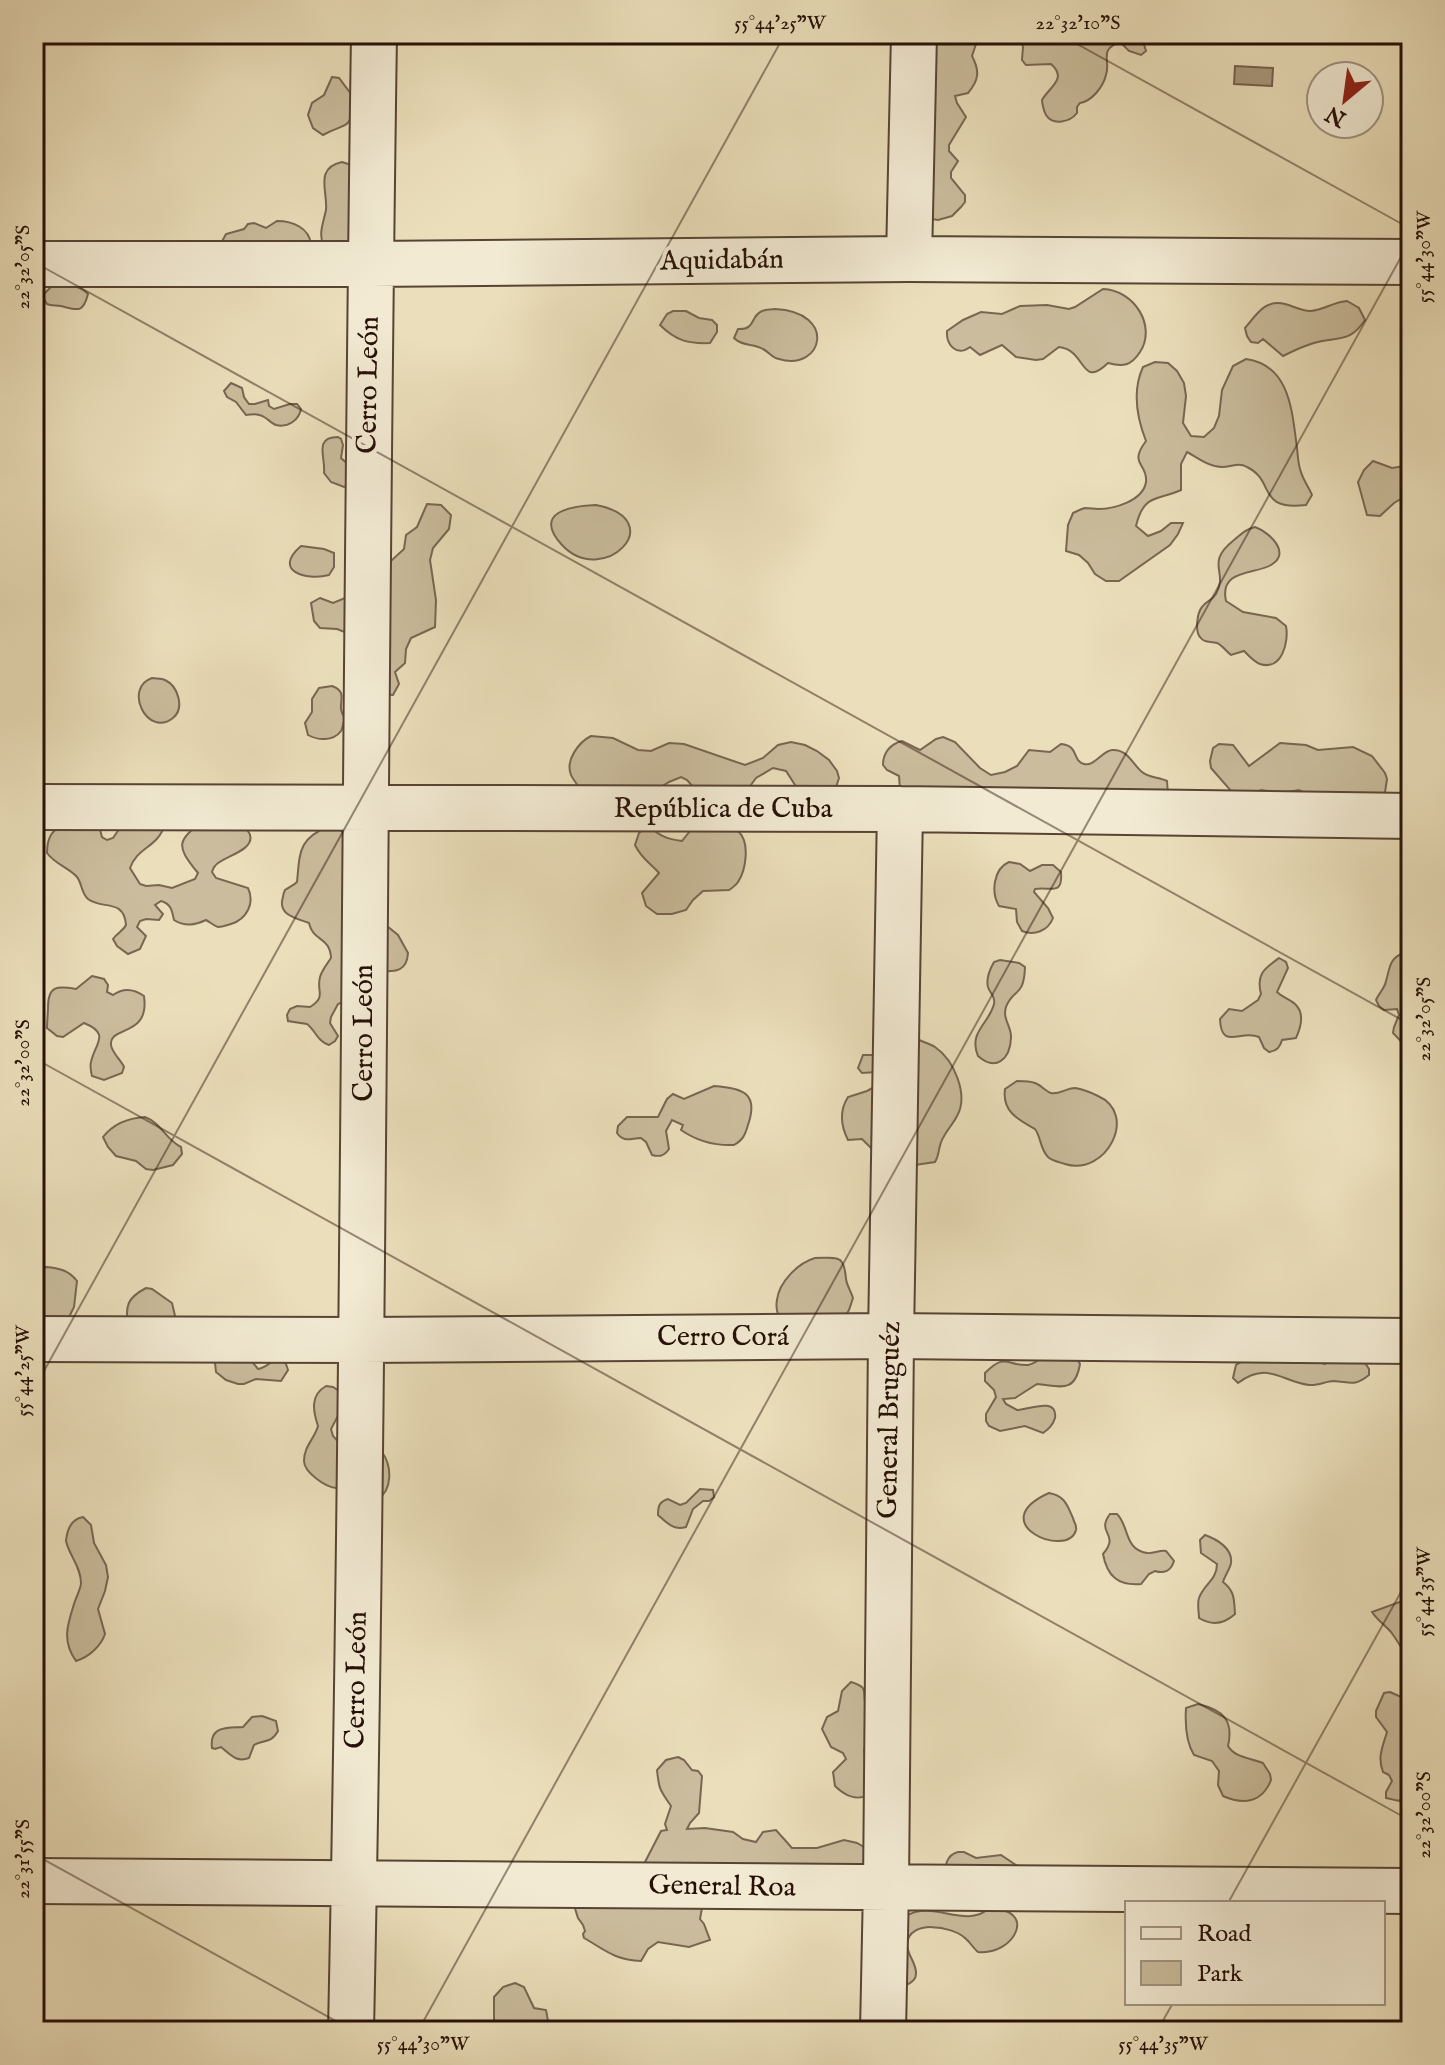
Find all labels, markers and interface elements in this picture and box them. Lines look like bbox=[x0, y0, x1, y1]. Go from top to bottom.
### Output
text: 55°44'25"W bbox=[734, 11, 827, 36]
text: 22°32'10"S bbox=[1036, 11, 1120, 36]
north arrow bbox=[1305, 60, 1385, 140]
text: N bbox=[1321, 99, 1352, 133]
text: 55°44'30"W bbox=[1412, 210, 1437, 303]
text: 22°32'05"S bbox=[11, 225, 36, 309]
street label: Aquidabán bbox=[659, 242, 784, 280]
street label: Cerro León bbox=[350, 316, 388, 454]
street label: República de Cuba bbox=[613, 792, 833, 827]
street label: Cerro León bbox=[347, 964, 382, 1102]
text: 22°32'05"S bbox=[1412, 977, 1437, 1061]
text: 22°32'00"S bbox=[11, 1019, 36, 1107]
street label: Cerro Corá bbox=[657, 1320, 790, 1355]
street label: General Bruguéz bbox=[871, 1321, 909, 1519]
text: 55°44'25"W bbox=[11, 1324, 36, 1417]
text: 55°44'35"W bbox=[1412, 1546, 1437, 1637]
street label: Cerro León bbox=[338, 1611, 376, 1749]
text: 22°32'00"S bbox=[1412, 1771, 1437, 1859]
text: 22°31'55"S bbox=[11, 1819, 36, 1899]
street label: General Roa bbox=[648, 1868, 797, 1906]
legend bbox=[1125, 1901, 1385, 2005]
text: Road bbox=[1197, 1919, 1251, 1950]
text: Park bbox=[1197, 1959, 1243, 1990]
text: 55°44'30"W bbox=[377, 2032, 470, 2057]
text: 55°44'35"W bbox=[1118, 2032, 1209, 2057]

